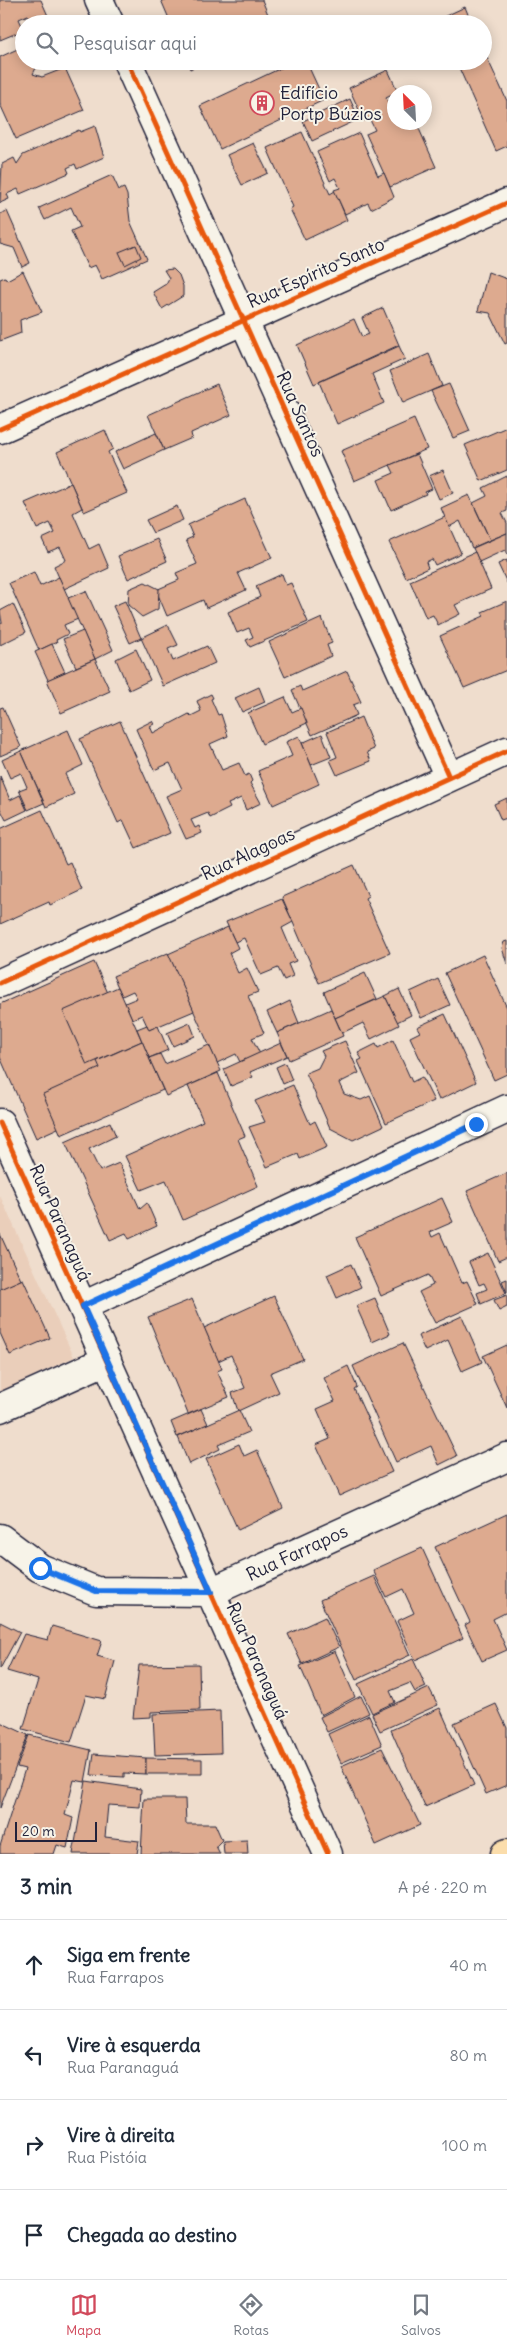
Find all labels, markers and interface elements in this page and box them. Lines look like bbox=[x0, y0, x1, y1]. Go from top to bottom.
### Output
search box bbox=[15, 15, 492, 70]
icon: search bbox=[33, 29, 61, 57]
text: Pesquisar aqui bbox=[73, 31, 197, 55]
place label: Edifício Portp Búzios bbox=[280, 81, 382, 125]
north arrow bbox=[387, 85, 432, 130]
building icon: Edifício Portp Búzios bbox=[249, 90, 275, 116]
street label: Rua Espírito Santo bbox=[244, 232, 388, 313]
street label: Rua Santos bbox=[271, 367, 330, 460]
street label: Rua Alagoas bbox=[197, 822, 298, 885]
route end bbox=[465, 1113, 488, 1136]
street label: Rua Paranaguá bbox=[24, 1161, 97, 1285]
street label: Rua Farrapos bbox=[242, 1519, 351, 1586]
route start bbox=[29, 1557, 52, 1580]
street label: Rua Paranaguá bbox=[221, 1599, 294, 1723]
scale bar bbox=[15, 1819, 98, 1842]
text: 20 m bbox=[22, 1822, 55, 1840]
text: 3 min bbox=[20, 1873, 72, 1900]
text: A pé · 220 m bbox=[398, 1877, 487, 1897]
text: Siga em frente bbox=[67, 1943, 190, 1967]
icon: ahead bbox=[20, 1951, 48, 1979]
text: 40 m bbox=[449, 1955, 487, 1975]
text: Rua Farrapos bbox=[67, 1967, 164, 1987]
text: Vire à esquerda bbox=[67, 2033, 201, 2057]
icon: left bbox=[20, 2041, 48, 2069]
text: 80 m bbox=[449, 2045, 487, 2065]
text: Rua Paranaguá bbox=[67, 2057, 179, 2077]
text: Vire à direita bbox=[67, 2123, 175, 2147]
icon: right bbox=[20, 2131, 48, 2159]
text: 100 m bbox=[442, 2135, 487, 2155]
text: Rua Pistóia bbox=[67, 2147, 147, 2167]
icon: arrive bbox=[20, 2221, 48, 2249]
text: Chegada ao destino bbox=[67, 2223, 237, 2247]
tab: Mapa bbox=[66, 2291, 101, 2339]
tab: Rotas bbox=[233, 2291, 269, 2339]
tab: Salvos bbox=[401, 2291, 441, 2339]

